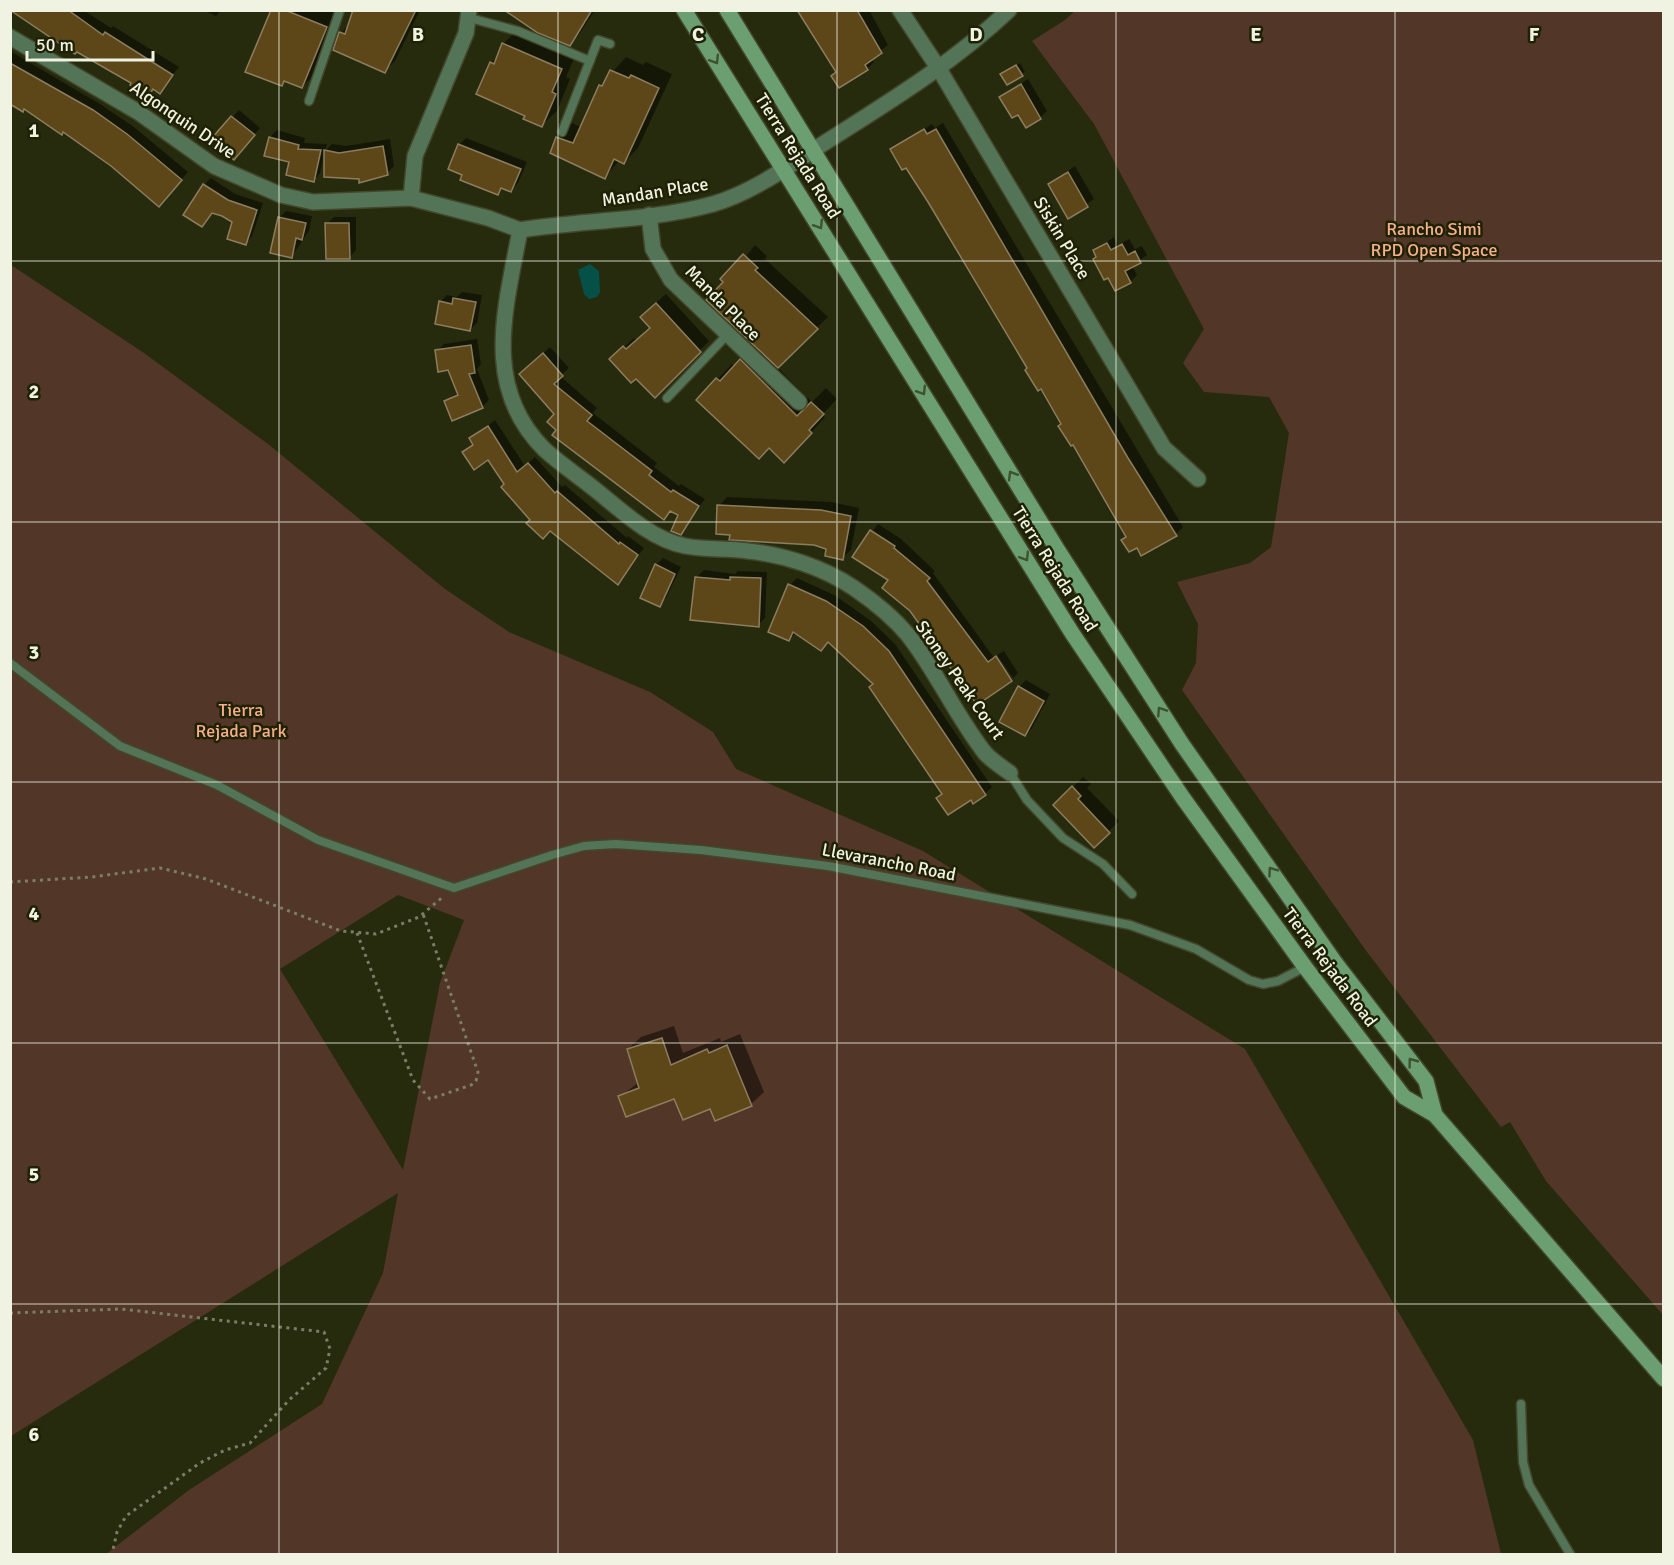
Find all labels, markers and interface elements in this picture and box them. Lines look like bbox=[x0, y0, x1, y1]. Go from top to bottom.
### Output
text: B bbox=[412, 22, 424, 47]
text: C bbox=[692, 22, 704, 47]
text: D bbox=[969, 22, 983, 47]
text: E bbox=[1250, 22, 1262, 47]
text: F bbox=[1529, 22, 1540, 47]
scale bar bbox=[27, 24, 153, 62]
text: 50 m bbox=[36, 34, 74, 56]
one-way arrow bbox=[708, 54, 720, 64]
street label: Algonquin Drive bbox=[126, 77, 240, 163]
street label: Tierra Rejada Road bbox=[751, 89, 845, 223]
text: 1 bbox=[29, 118, 40, 143]
street label: Mandan Place bbox=[600, 173, 710, 211]
street label: Siskin Place bbox=[1029, 193, 1095, 283]
park label: Rancho Simi RPD Open Space bbox=[1371, 218, 1497, 261]
one-way arrow bbox=[811, 219, 823, 229]
street label: Manda Place bbox=[681, 261, 765, 345]
text: 2 bbox=[29, 379, 39, 404]
one-way arrow bbox=[914, 385, 926, 395]
one-way arrow bbox=[1007, 471, 1019, 481]
street label: Tierra Rejada Road bbox=[1008, 502, 1102, 636]
one-way arrow bbox=[1017, 550, 1028, 561]
street label: Stoney Peak Court bbox=[911, 616, 1009, 744]
text: 3 bbox=[29, 640, 39, 665]
park label: Tierra Rejada Park bbox=[196, 699, 286, 742]
one-way arrow bbox=[1156, 707, 1168, 717]
street label: Llevarancho Road bbox=[820, 838, 958, 886]
one-way arrow bbox=[1268, 867, 1279, 878]
text: 4 bbox=[29, 901, 40, 926]
street label: Tierra Rejada Road bbox=[1278, 903, 1382, 1031]
one-way arrow bbox=[1408, 1058, 1419, 1069]
text: 5 bbox=[29, 1162, 39, 1187]
text: 6 bbox=[29, 1422, 40, 1447]

